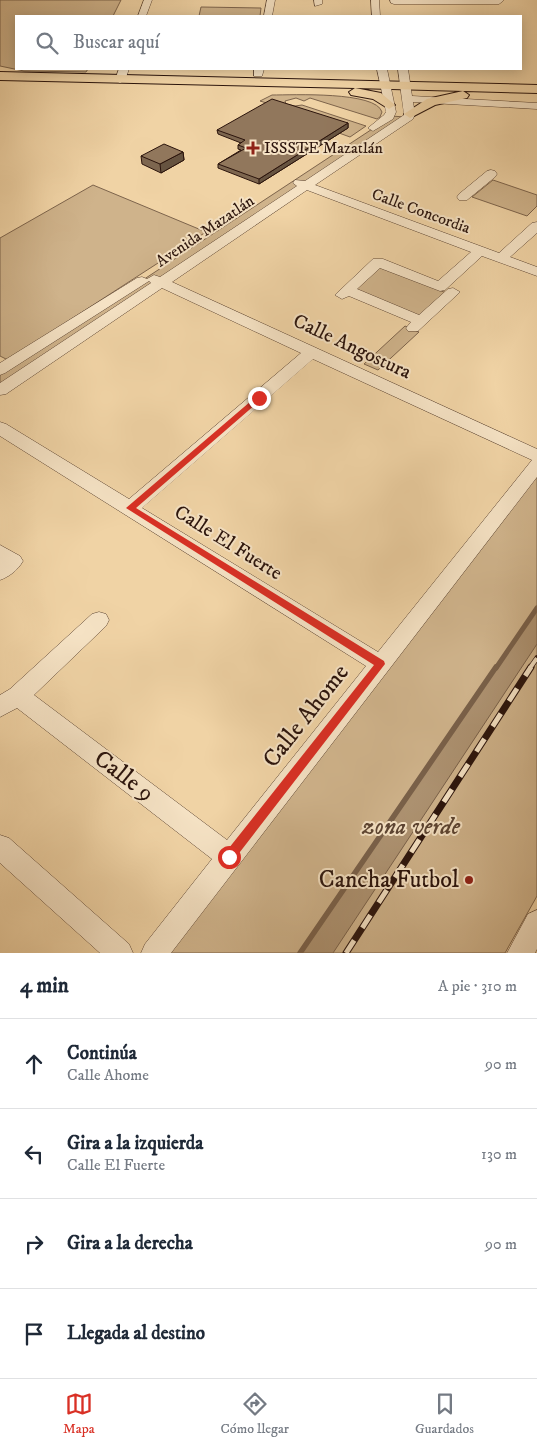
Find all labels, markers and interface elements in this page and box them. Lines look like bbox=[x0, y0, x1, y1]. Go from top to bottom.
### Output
search box bbox=[15, 15, 522, 70]
icon: search bbox=[33, 29, 61, 57]
text: Buscar aquí bbox=[73, 31, 159, 54]
place label: ISSSTE Mazatlán bbox=[264, 138, 384, 158]
marker: ISSSTE Mazatlán bbox=[246, 141, 260, 155]
street label: Calle Concordia bbox=[369, 184, 473, 238]
street label: Avenida Mazatlán bbox=[152, 190, 259, 271]
street label: Calle Angostura bbox=[289, 309, 416, 386]
route end bbox=[248, 387, 271, 410]
street label: Calle El Fuerte bbox=[169, 500, 287, 586]
street label: Calle Ahome bbox=[256, 658, 356, 774]
street label: Calle 9 bbox=[88, 744, 160, 808]
park label: zona verde bbox=[361, 812, 461, 842]
route start bbox=[218, 846, 241, 869]
place label: Cancha Futbol bbox=[319, 865, 460, 895]
marker: Cancha Futbol bbox=[463, 874, 475, 886]
text: 4 min bbox=[20, 973, 69, 999]
text: A pie · 310 m bbox=[438, 976, 517, 996]
text: Continúa bbox=[67, 1042, 137, 1065]
icon: ahead bbox=[20, 1050, 48, 1078]
text: 90 m bbox=[485, 1054, 517, 1074]
text: Calle Ahome bbox=[67, 1065, 149, 1085]
text: Gira a la izquierda bbox=[67, 1132, 203, 1155]
icon: left bbox=[20, 1140, 48, 1168]
text: 130 m bbox=[481, 1144, 517, 1164]
text: Calle El Fuerte bbox=[67, 1155, 165, 1175]
icon: right bbox=[20, 1230, 48, 1258]
text: Gira a la derecha bbox=[67, 1232, 193, 1255]
text: 90 m bbox=[485, 1234, 517, 1254]
icon: arrive bbox=[20, 1320, 48, 1348]
text: Llegada al destino bbox=[67, 1322, 205, 1345]
tab: Mapa bbox=[63, 1390, 95, 1438]
tab: Cómo llegar bbox=[221, 1390, 289, 1438]
tab: Guardados bbox=[415, 1390, 474, 1438]

